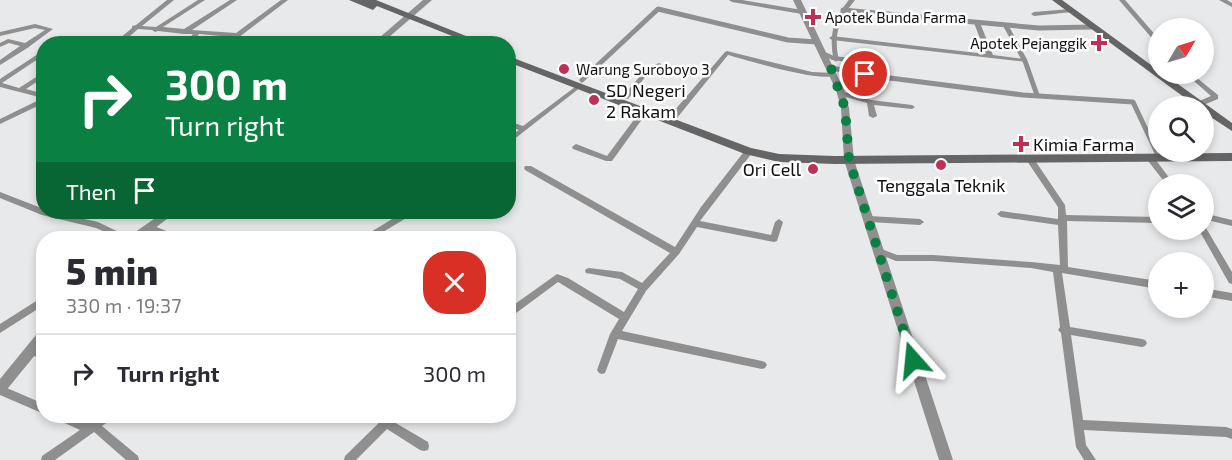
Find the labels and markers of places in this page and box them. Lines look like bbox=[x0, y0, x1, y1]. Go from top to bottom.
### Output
place label: Apotek Bunda Farma bbox=[825, 8, 966, 26]
marker: Apotek Bunda Farma bbox=[806, 10, 820, 24]
place label: Apotek Pejanggik bbox=[970, 34, 1087, 53]
marker: Apotek Pejanggik bbox=[1092, 36, 1106, 50]
pin bbox=[839, 48, 890, 99]
place label: Warung Suroboyo 3 bbox=[576, 60, 710, 78]
marker: Warung Suroboyo 3 bbox=[557, 62, 571, 76]
place label: SD Negeri 2 Rakam bbox=[606, 79, 686, 122]
marker: SD Negeri 2 Rakam bbox=[587, 93, 601, 107]
place label: Kimia Farma bbox=[1033, 133, 1134, 155]
marker: Kimia Farma bbox=[1014, 137, 1028, 151]
place label: Ori Cell bbox=[743, 158, 802, 180]
marker: Tenggala Teknik bbox=[934, 158, 948, 172]
marker: Ori Cell bbox=[806, 162, 820, 176]
place label: Tenggala Teknik bbox=[877, 174, 1005, 196]

